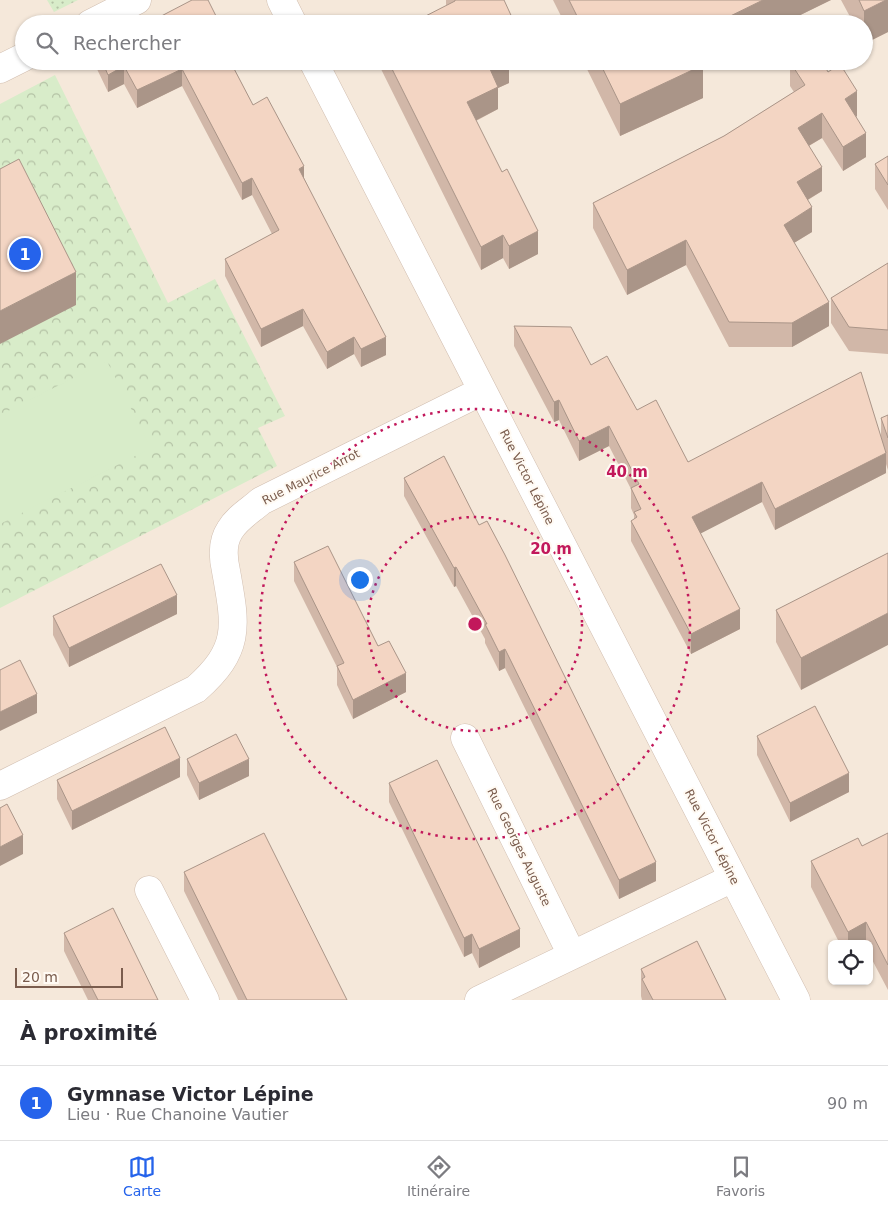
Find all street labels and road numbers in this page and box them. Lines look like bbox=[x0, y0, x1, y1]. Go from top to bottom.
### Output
street label: Rue Victor Lépine bbox=[497, 427, 557, 527]
street label: Rue Maurice Arrot bbox=[260, 446, 362, 508]
street label: Rue Georges Auguste bbox=[484, 786, 554, 908]
street label: Rue Victor Lépine bbox=[682, 787, 742, 887]

